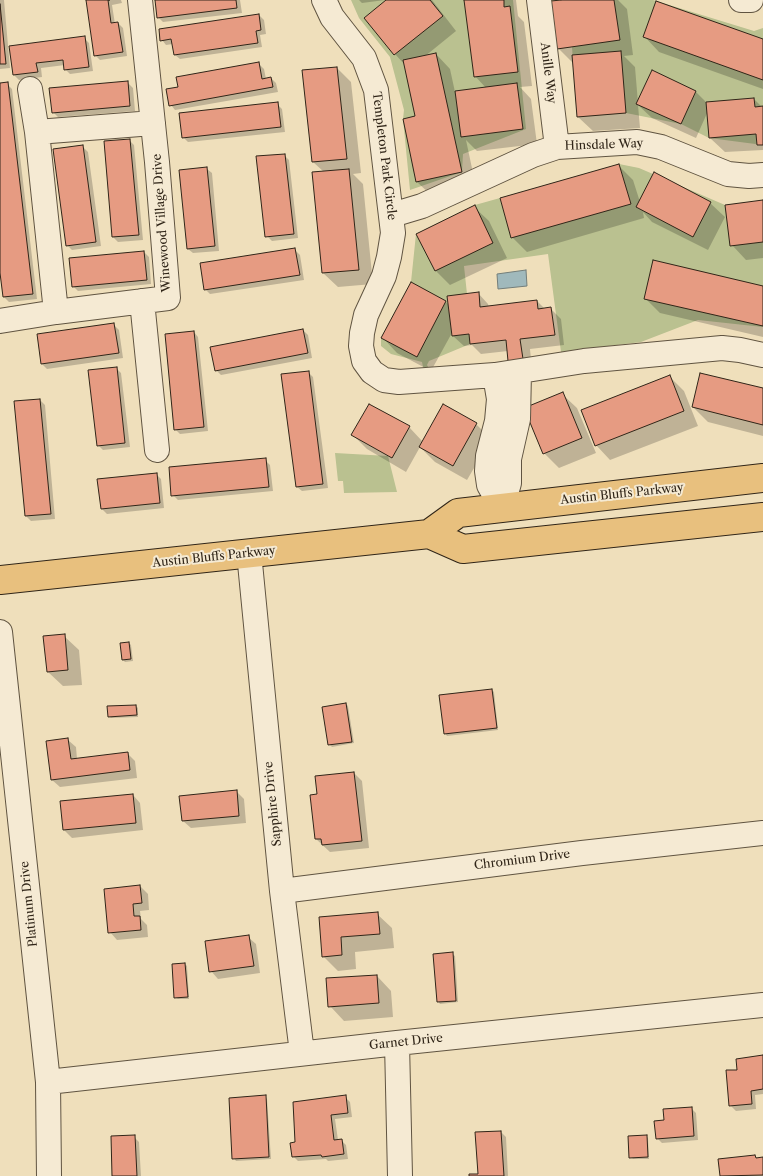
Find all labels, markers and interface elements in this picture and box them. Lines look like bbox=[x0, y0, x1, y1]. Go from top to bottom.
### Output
street label: Anille Way bbox=[537, 41, 559, 105]
street label: Templeton Park Circle bbox=[369, 91, 399, 221]
street label: Hinsdale Way bbox=[564, 136, 644, 154]
street label: Winewood Village Drive bbox=[150, 153, 174, 293]
street label: Austin Bluffs Parkway bbox=[560, 480, 684, 508]
street label: Austin Bluffs Parkway bbox=[152, 543, 276, 571]
street label: Sapphire Drive bbox=[261, 761, 285, 847]
street label: Chromium Drive bbox=[473, 847, 571, 873]
street label: Platinum Drive bbox=[17, 860, 41, 948]
street label: Garnet Drive bbox=[368, 1031, 444, 1053]

